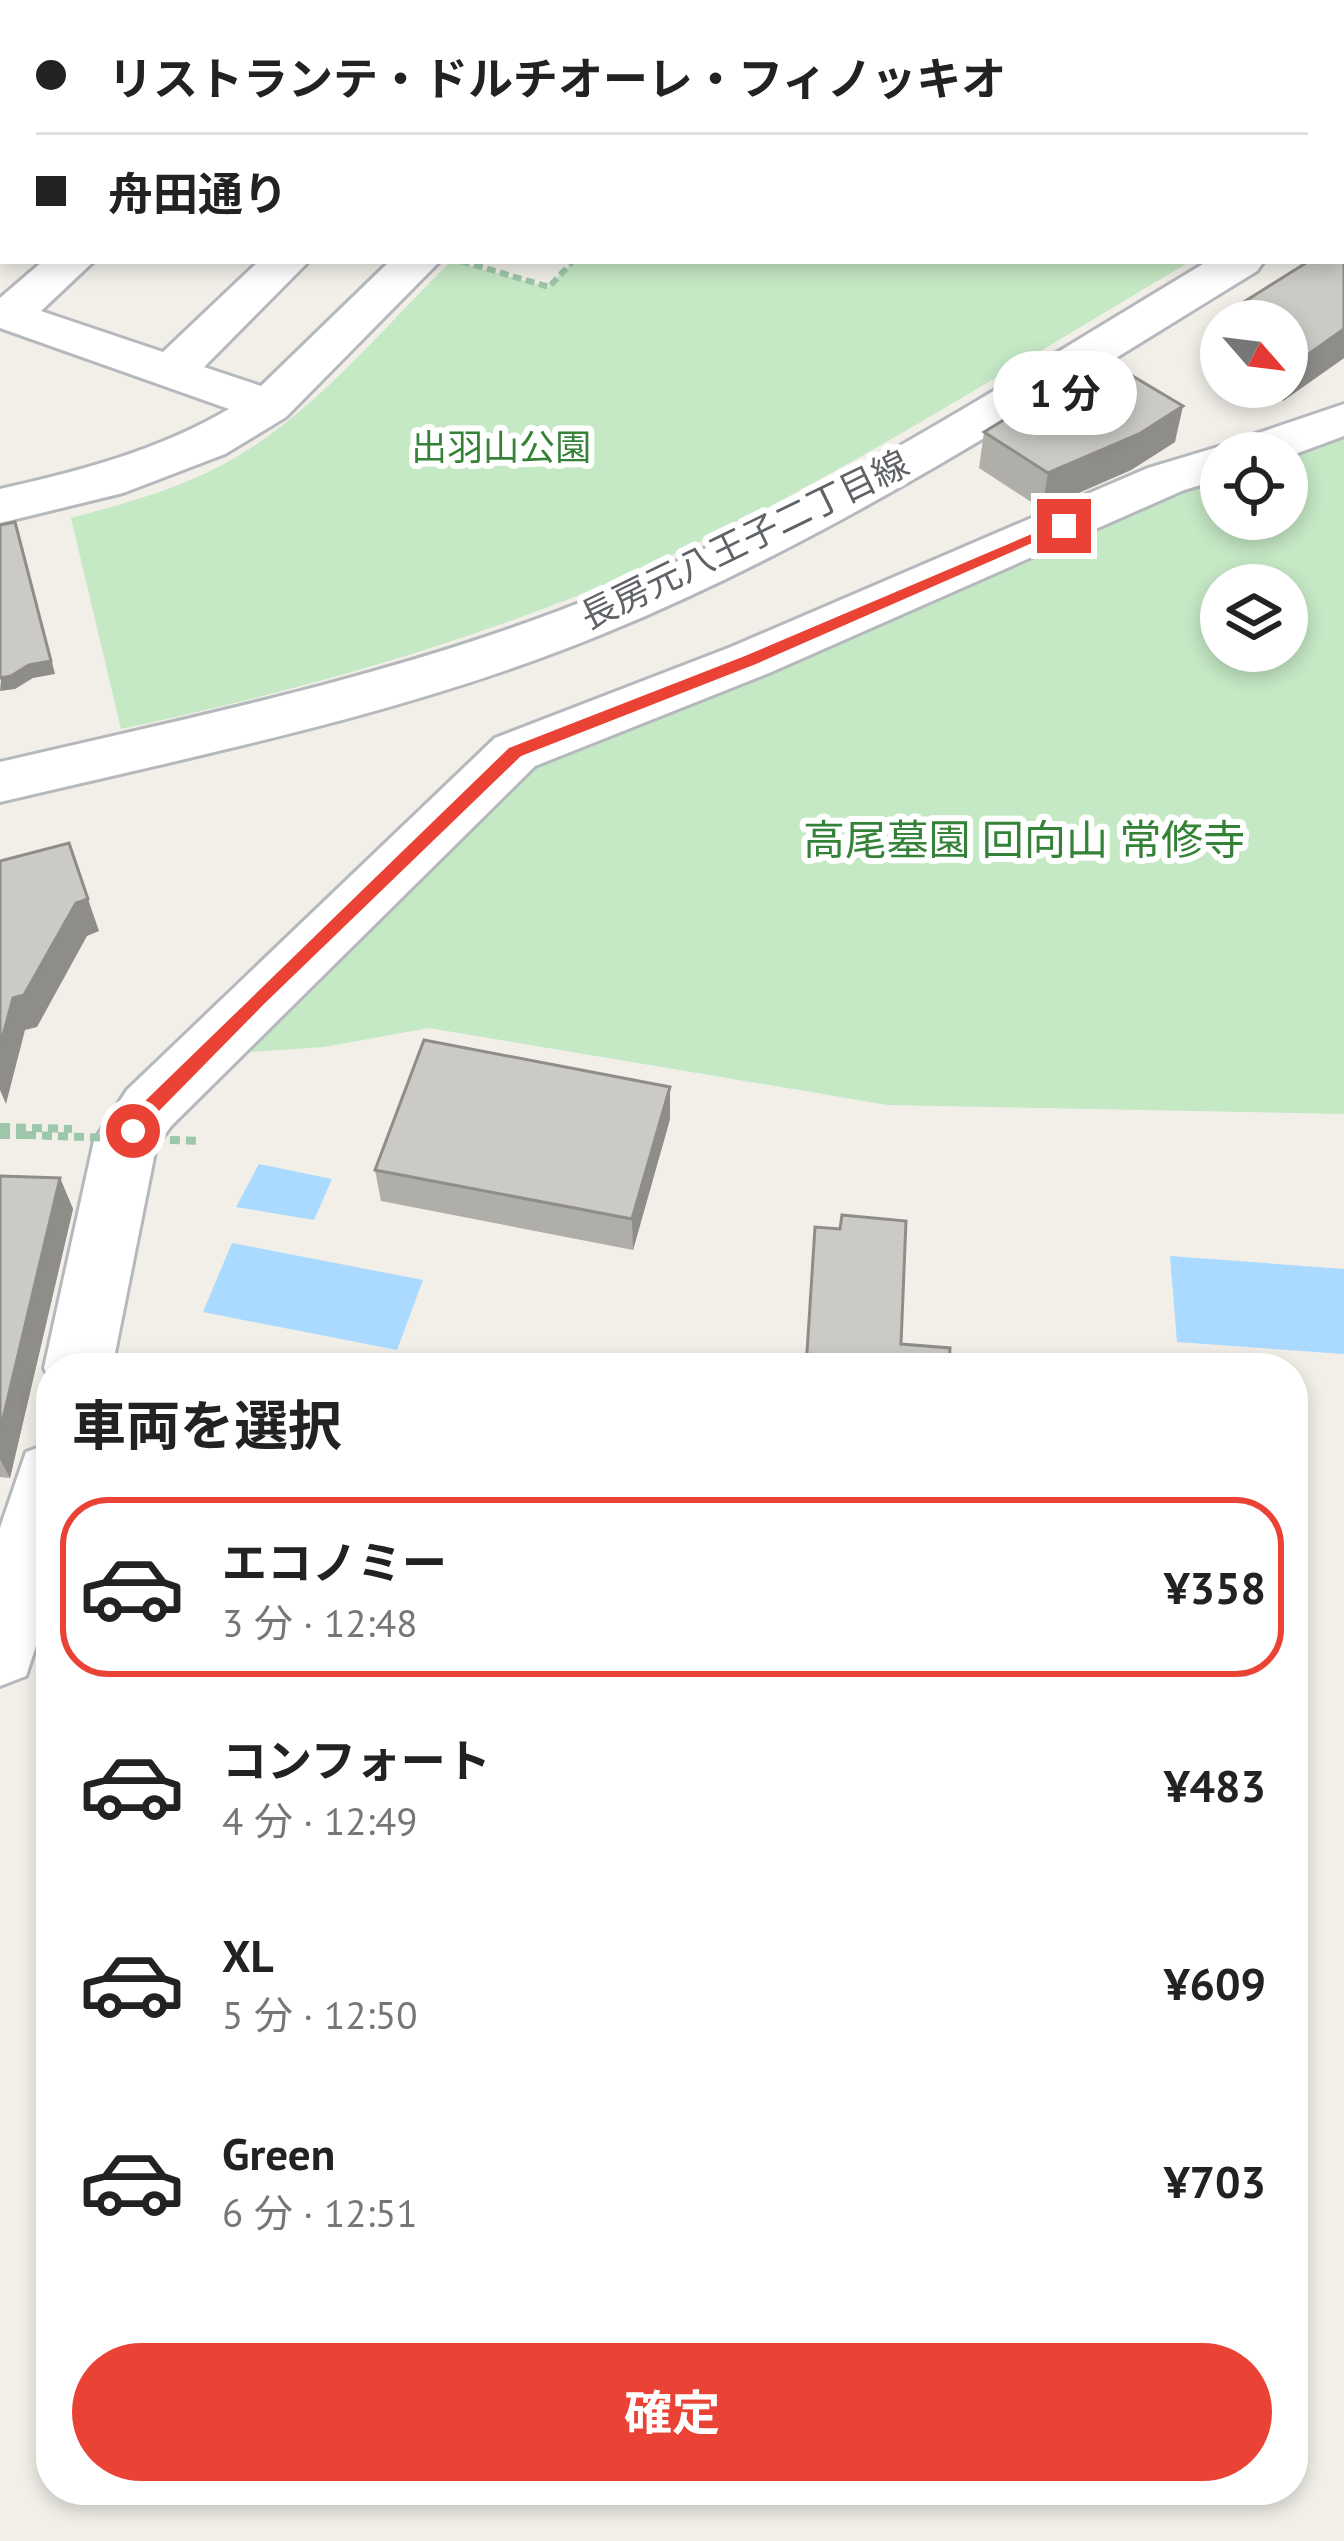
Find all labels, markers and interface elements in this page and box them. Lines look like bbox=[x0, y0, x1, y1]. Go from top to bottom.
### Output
text: リストランテ・ドルチオーレ・フィノッキオ bbox=[108, 49, 1006, 107]
text: 舟田通り bbox=[108, 164, 288, 222]
north arrow bbox=[1200, 300, 1308, 408]
map controls bbox=[1200, 300, 1308, 672]
callout: 1 分 bbox=[992, 352, 1136, 436]
text: 1 分 bbox=[1030, 367, 1100, 418]
park label: 出羽山公園 bbox=[411, 423, 591, 470]
button: locate bbox=[1200, 432, 1308, 540]
street label: 長房元八王子二丁目線 bbox=[572, 439, 916, 639]
route end bbox=[1037, 499, 1091, 553]
button: layers bbox=[1200, 564, 1308, 672]
park label: 高尾墓園 回向山 常修寺 bbox=[803, 812, 1245, 867]
route start bbox=[106, 1104, 160, 1158]
text: 車両を選択 bbox=[72, 1390, 342, 1460]
icon: car bbox=[78, 1533, 186, 1641]
text: エコノミー bbox=[222, 1533, 447, 1591]
text: ¥358 bbox=[1164, 1558, 1266, 1616]
text: 3 分 · 12:48 bbox=[222, 1597, 417, 1648]
icon: car bbox=[78, 1731, 186, 1839]
text: コンフォート bbox=[222, 1731, 491, 1789]
text: ¥483 bbox=[1164, 1756, 1266, 1814]
text: 4 分 · 12:49 bbox=[222, 1795, 417, 1846]
text: XL bbox=[222, 1926, 274, 1984]
icon: car bbox=[78, 1929, 186, 2037]
text: ¥609 bbox=[1164, 1954, 1266, 2012]
text: 5 分 · 12:50 bbox=[222, 1989, 417, 2040]
text: Green bbox=[222, 2124, 335, 2182]
icon: car bbox=[78, 2127, 186, 2235]
text: ¥703 bbox=[1164, 2152, 1266, 2210]
text: 6 分 · 12:51 bbox=[222, 2187, 417, 2238]
button: 確定 bbox=[72, 2343, 1272, 2481]

